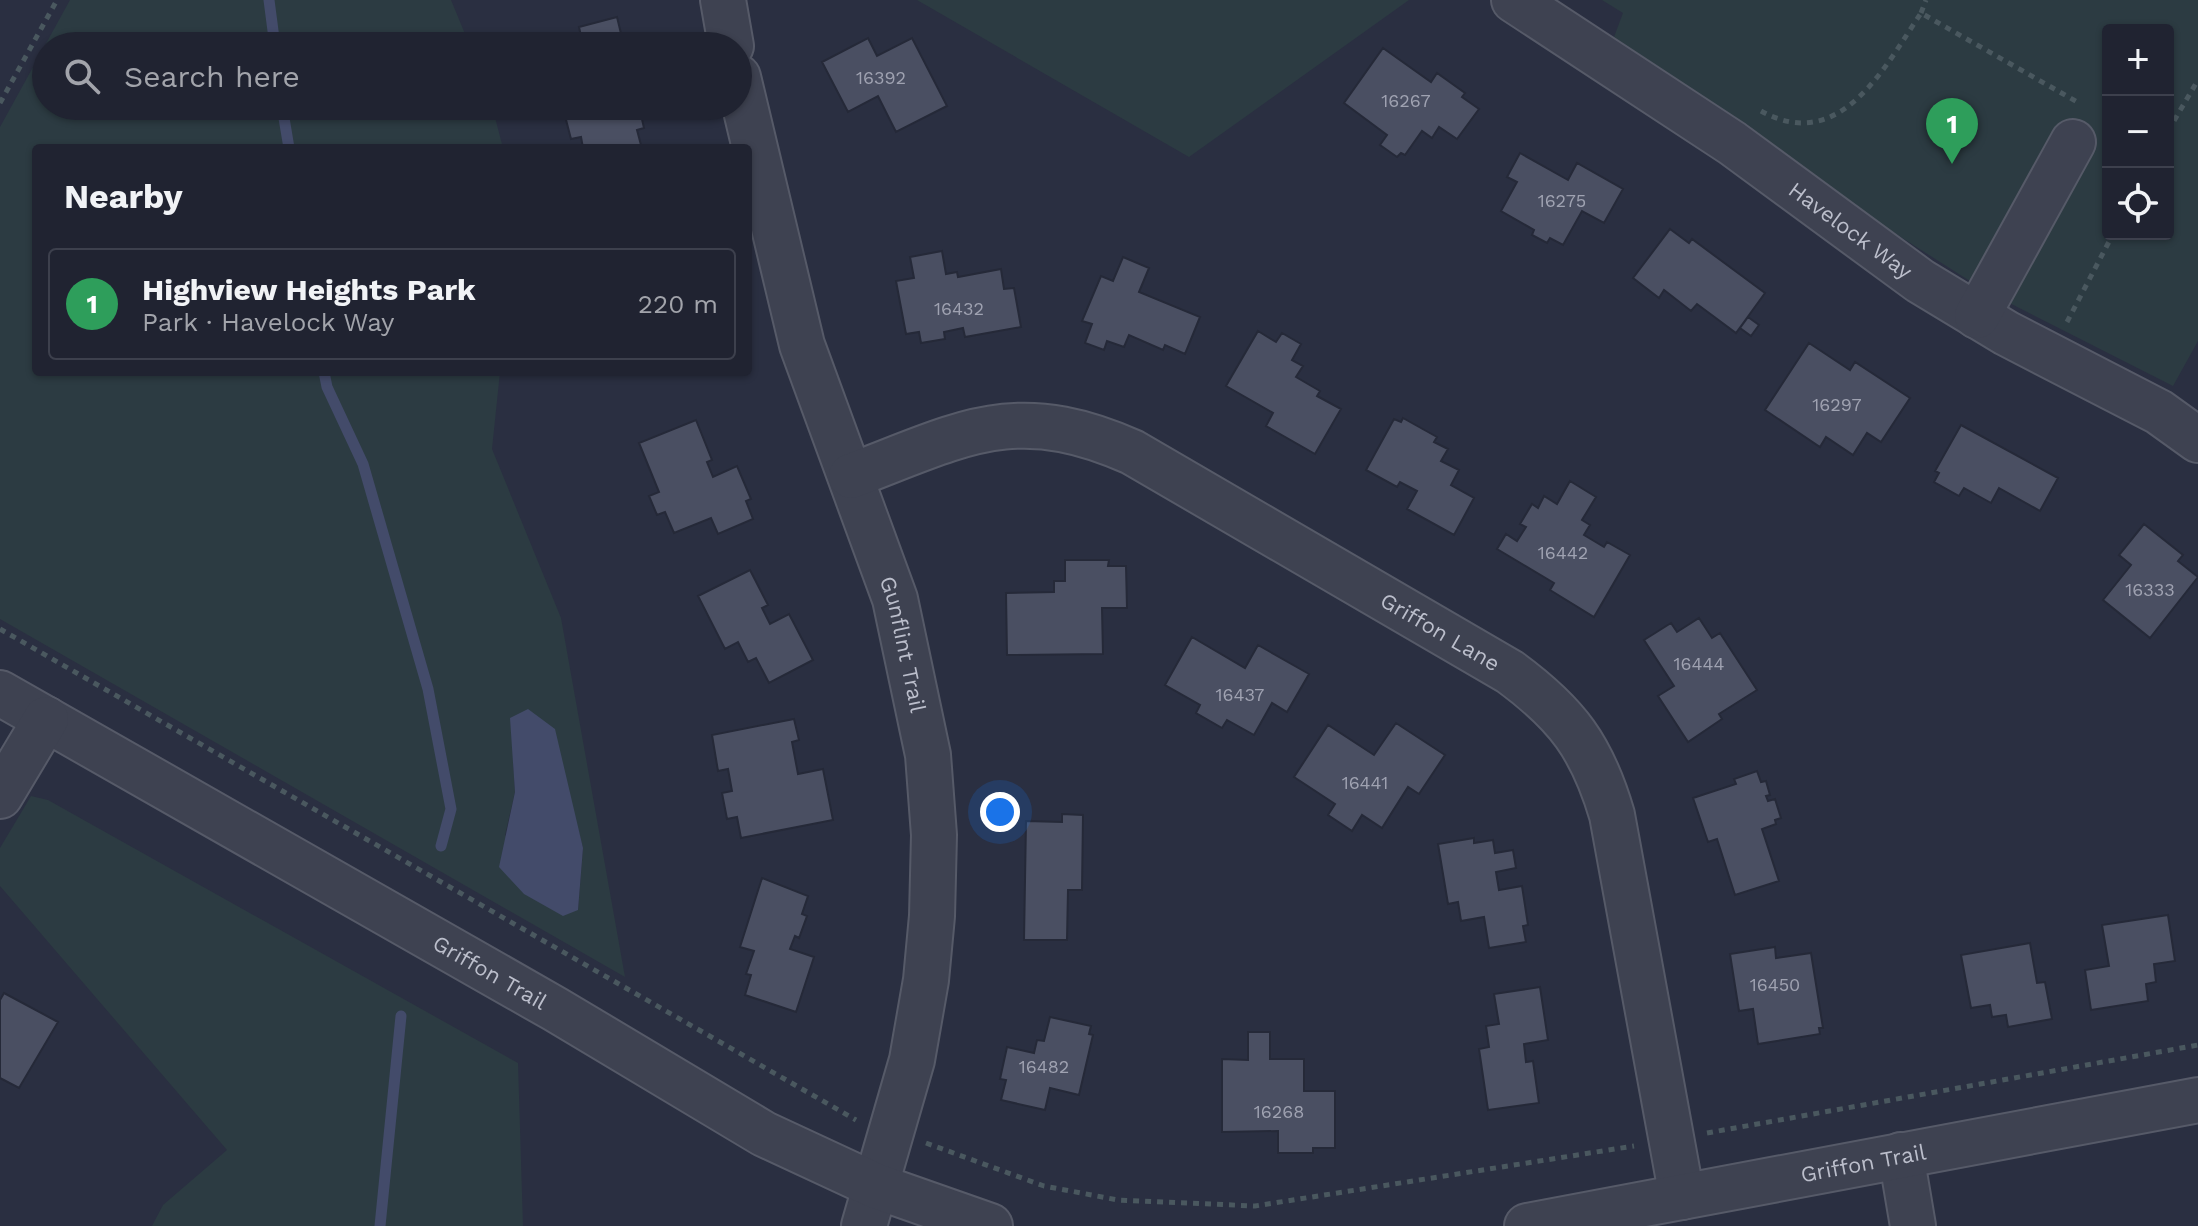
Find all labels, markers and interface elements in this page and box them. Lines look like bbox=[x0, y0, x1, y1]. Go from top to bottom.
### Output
map controls bbox=[2102, 24, 2174, 240]
button: + bbox=[2102, 24, 2174, 96]
search box bbox=[32, 32, 752, 120]
icon: search bbox=[60, 54, 104, 98]
text: Search here bbox=[124, 59, 300, 94]
house number: 16392 bbox=[856, 67, 906, 88]
house number: 16267 bbox=[1381, 90, 1431, 111]
button: − bbox=[2102, 96, 2174, 168]
pin: 1 bbox=[1926, 98, 1978, 164]
button: locate bbox=[2102, 168, 2174, 240]
text: Nearby bbox=[64, 176, 183, 216]
street label: Havelock Way bbox=[1784, 177, 1918, 284]
house number: 16275 bbox=[1538, 190, 1586, 211]
text: Highview Heights Park bbox=[142, 272, 476, 307]
text: 1 bbox=[86, 289, 98, 319]
text: 220 m bbox=[638, 289, 718, 319]
house number: 16432 bbox=[934, 298, 984, 319]
text: Park · Havelock Way bbox=[142, 307, 395, 337]
house number: 16297 bbox=[1812, 394, 1862, 415]
house number: 16442 bbox=[1538, 542, 1588, 563]
street label: Gunflint Trail bbox=[875, 572, 931, 715]
house number: 16333 bbox=[2125, 579, 2175, 600]
street label: Griffon Lane bbox=[1376, 587, 1505, 676]
house number: 16444 bbox=[1674, 653, 1724, 674]
house number: 16437 bbox=[1216, 684, 1264, 705]
house number: 16441 bbox=[1342, 772, 1388, 793]
your location bbox=[980, 792, 1020, 832]
street label: Griffon Trail bbox=[429, 930, 552, 1014]
house number: 16450 bbox=[1750, 974, 1800, 995]
house number: 16482 bbox=[1019, 1056, 1069, 1077]
house number: 16268 bbox=[1254, 1101, 1304, 1122]
street label: Griffon Trail bbox=[1798, 1139, 1928, 1187]

